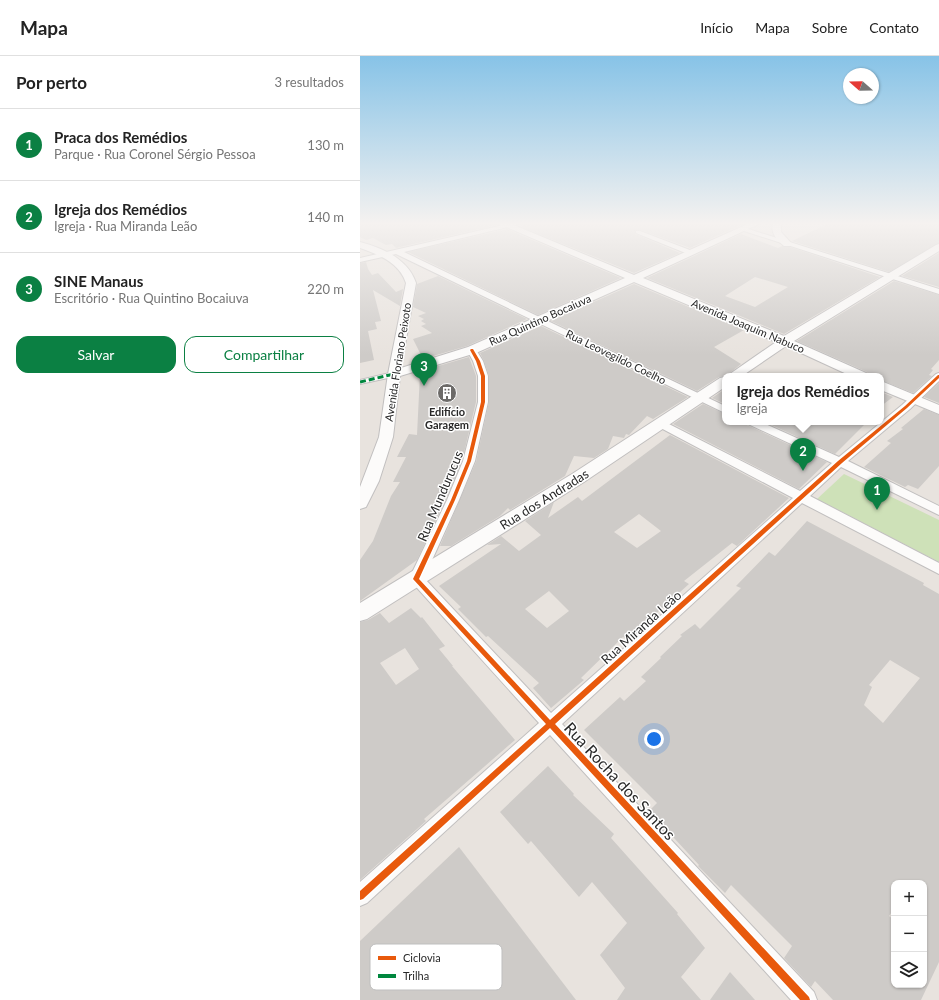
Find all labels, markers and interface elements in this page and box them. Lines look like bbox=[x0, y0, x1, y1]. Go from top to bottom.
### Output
text: Mapa bbox=[20, 16, 68, 39]
text: Início bbox=[700, 19, 733, 36]
text: Mapa bbox=[755, 19, 790, 36]
text: Sobre bbox=[812, 19, 847, 36]
text: Contato bbox=[869, 19, 919, 36]
north arrow bbox=[843, 68, 879, 104]
text: Por perto bbox=[16, 72, 87, 93]
text: 3 resultados bbox=[274, 74, 344, 90]
text: Praca dos Remédios bbox=[54, 128, 187, 146]
text: 1 bbox=[25, 137, 33, 153]
text: 130 m bbox=[307, 137, 344, 153]
text: Parque · Rua Coronel Sérgio Pessoa bbox=[54, 146, 256, 162]
text: Igreja dos Remédios bbox=[54, 200, 187, 218]
text: 2 bbox=[25, 209, 33, 225]
text: 140 m bbox=[307, 209, 344, 225]
text: Igreja · Rua Miranda Leão bbox=[54, 218, 197, 234]
text: SINE Manaus bbox=[54, 272, 143, 290]
text: 3 bbox=[25, 281, 33, 297]
text: 220 m bbox=[307, 281, 344, 297]
text: Escritório · Rua Quintino Bocaiuva bbox=[54, 290, 249, 306]
street label: Rua Quintino Bocaiuva bbox=[487, 291, 593, 348]
street label: Avenida Joaquim Nabuco bbox=[690, 296, 807, 355]
street label: Avenida Floriano Peixoto bbox=[382, 302, 413, 422]
street label: Rua Leovegildo Coelho bbox=[564, 327, 668, 386]
button: Salvar bbox=[16, 336, 176, 373]
button: Compartilhar bbox=[184, 336, 344, 373]
pin: 3 bbox=[411, 353, 437, 386]
popup bbox=[722, 373, 884, 425]
building icon: Edifício Garagem bbox=[436, 382, 458, 404]
text: Igreja dos Remédios bbox=[736, 382, 870, 400]
text: Igreja bbox=[736, 400, 768, 416]
place label: Edifício Garagem bbox=[425, 405, 469, 431]
pin: 2 bbox=[790, 438, 816, 471]
street label: Rua Mundurucus bbox=[414, 448, 466, 544]
street label: Rua dos Andradas bbox=[497, 465, 592, 533]
pin: 1 bbox=[864, 477, 890, 510]
street label: Rua Miranda Leão bbox=[598, 587, 684, 667]
street label: Rua Rocha dos Santos bbox=[561, 718, 680, 843]
your location bbox=[644, 729, 664, 749]
map controls bbox=[891, 880, 927, 988]
button: + bbox=[891, 880, 927, 916]
button: − bbox=[891, 916, 927, 952]
legend bbox=[370, 944, 502, 990]
text: Ciclovia bbox=[403, 951, 441, 964]
button: layers bbox=[891, 952, 927, 988]
text: Trilha bbox=[403, 969, 429, 982]

